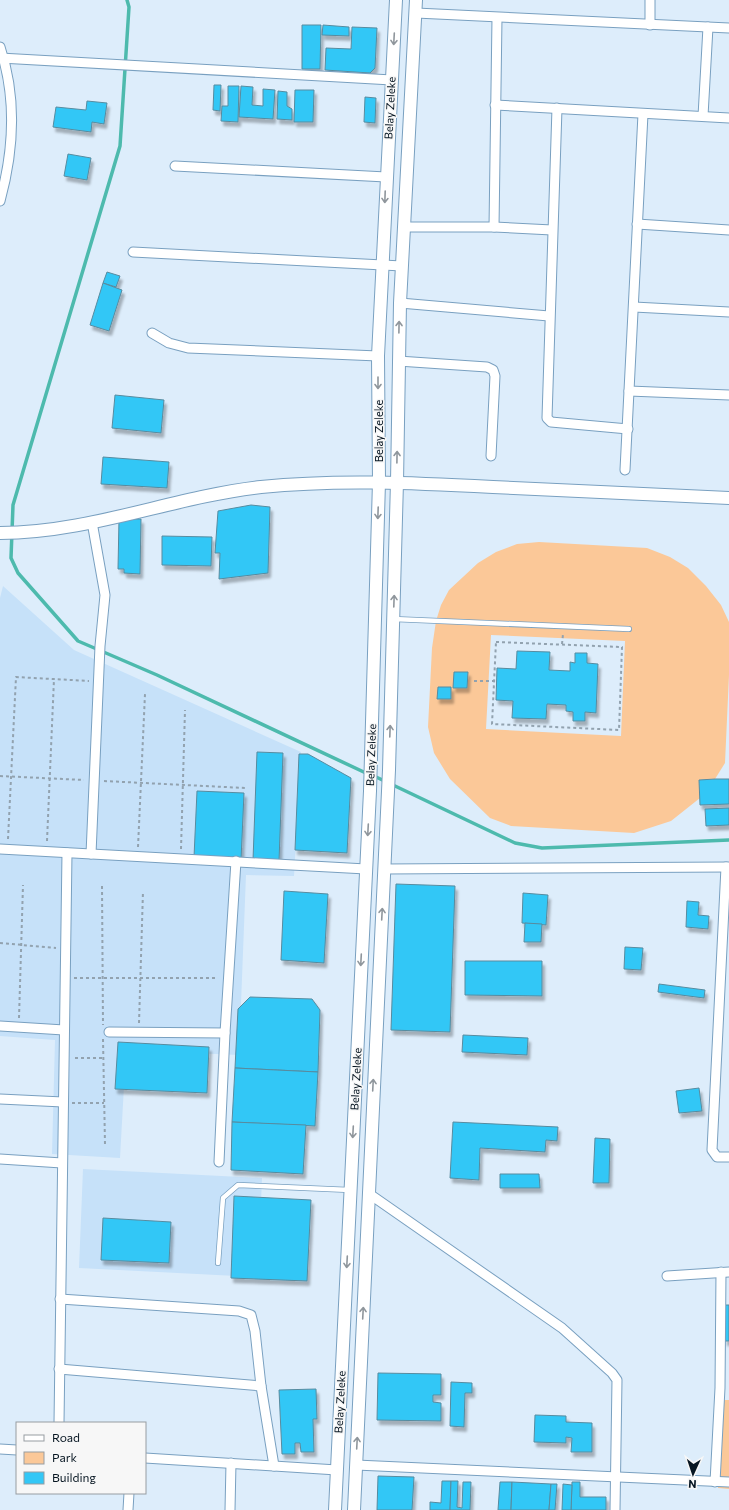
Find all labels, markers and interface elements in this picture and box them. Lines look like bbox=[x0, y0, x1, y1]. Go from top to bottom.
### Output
one-way arrow bbox=[390, 32, 398, 45]
street label: Belay Zeleke bbox=[381, 76, 398, 139]
one-way arrow bbox=[382, 190, 389, 203]
one-way arrow bbox=[395, 321, 403, 334]
one-way arrow bbox=[375, 376, 382, 389]
street label: Belay Zeleke bbox=[372, 400, 385, 462]
one-way arrow bbox=[394, 451, 401, 464]
one-way arrow bbox=[375, 506, 382, 519]
one-way arrow bbox=[390, 595, 398, 608]
street label: Belay Zeleke bbox=[363, 723, 378, 786]
one-way arrow bbox=[386, 725, 394, 738]
one-way arrow bbox=[364, 823, 371, 836]
one-way arrow bbox=[378, 908, 385, 921]
one-way arrow bbox=[358, 953, 365, 966]
street label: Belay Zeleke bbox=[347, 1047, 364, 1110]
one-way arrow bbox=[370, 1079, 377, 1092]
one-way arrow bbox=[349, 1125, 357, 1138]
one-way arrow bbox=[343, 1255, 350, 1268]
one-way arrow bbox=[359, 1307, 367, 1320]
street label: Belay Zeleke bbox=[331, 1370, 348, 1433]
legend bbox=[16, 1422, 146, 1494]
text: Road bbox=[52, 1430, 80, 1444]
one-way arrow bbox=[353, 1437, 361, 1450]
text: Park bbox=[52, 1450, 78, 1464]
north arrow bbox=[673, 1454, 713, 1494]
text: Building bbox=[52, 1470, 96, 1484]
text: N bbox=[688, 1478, 697, 1491]

